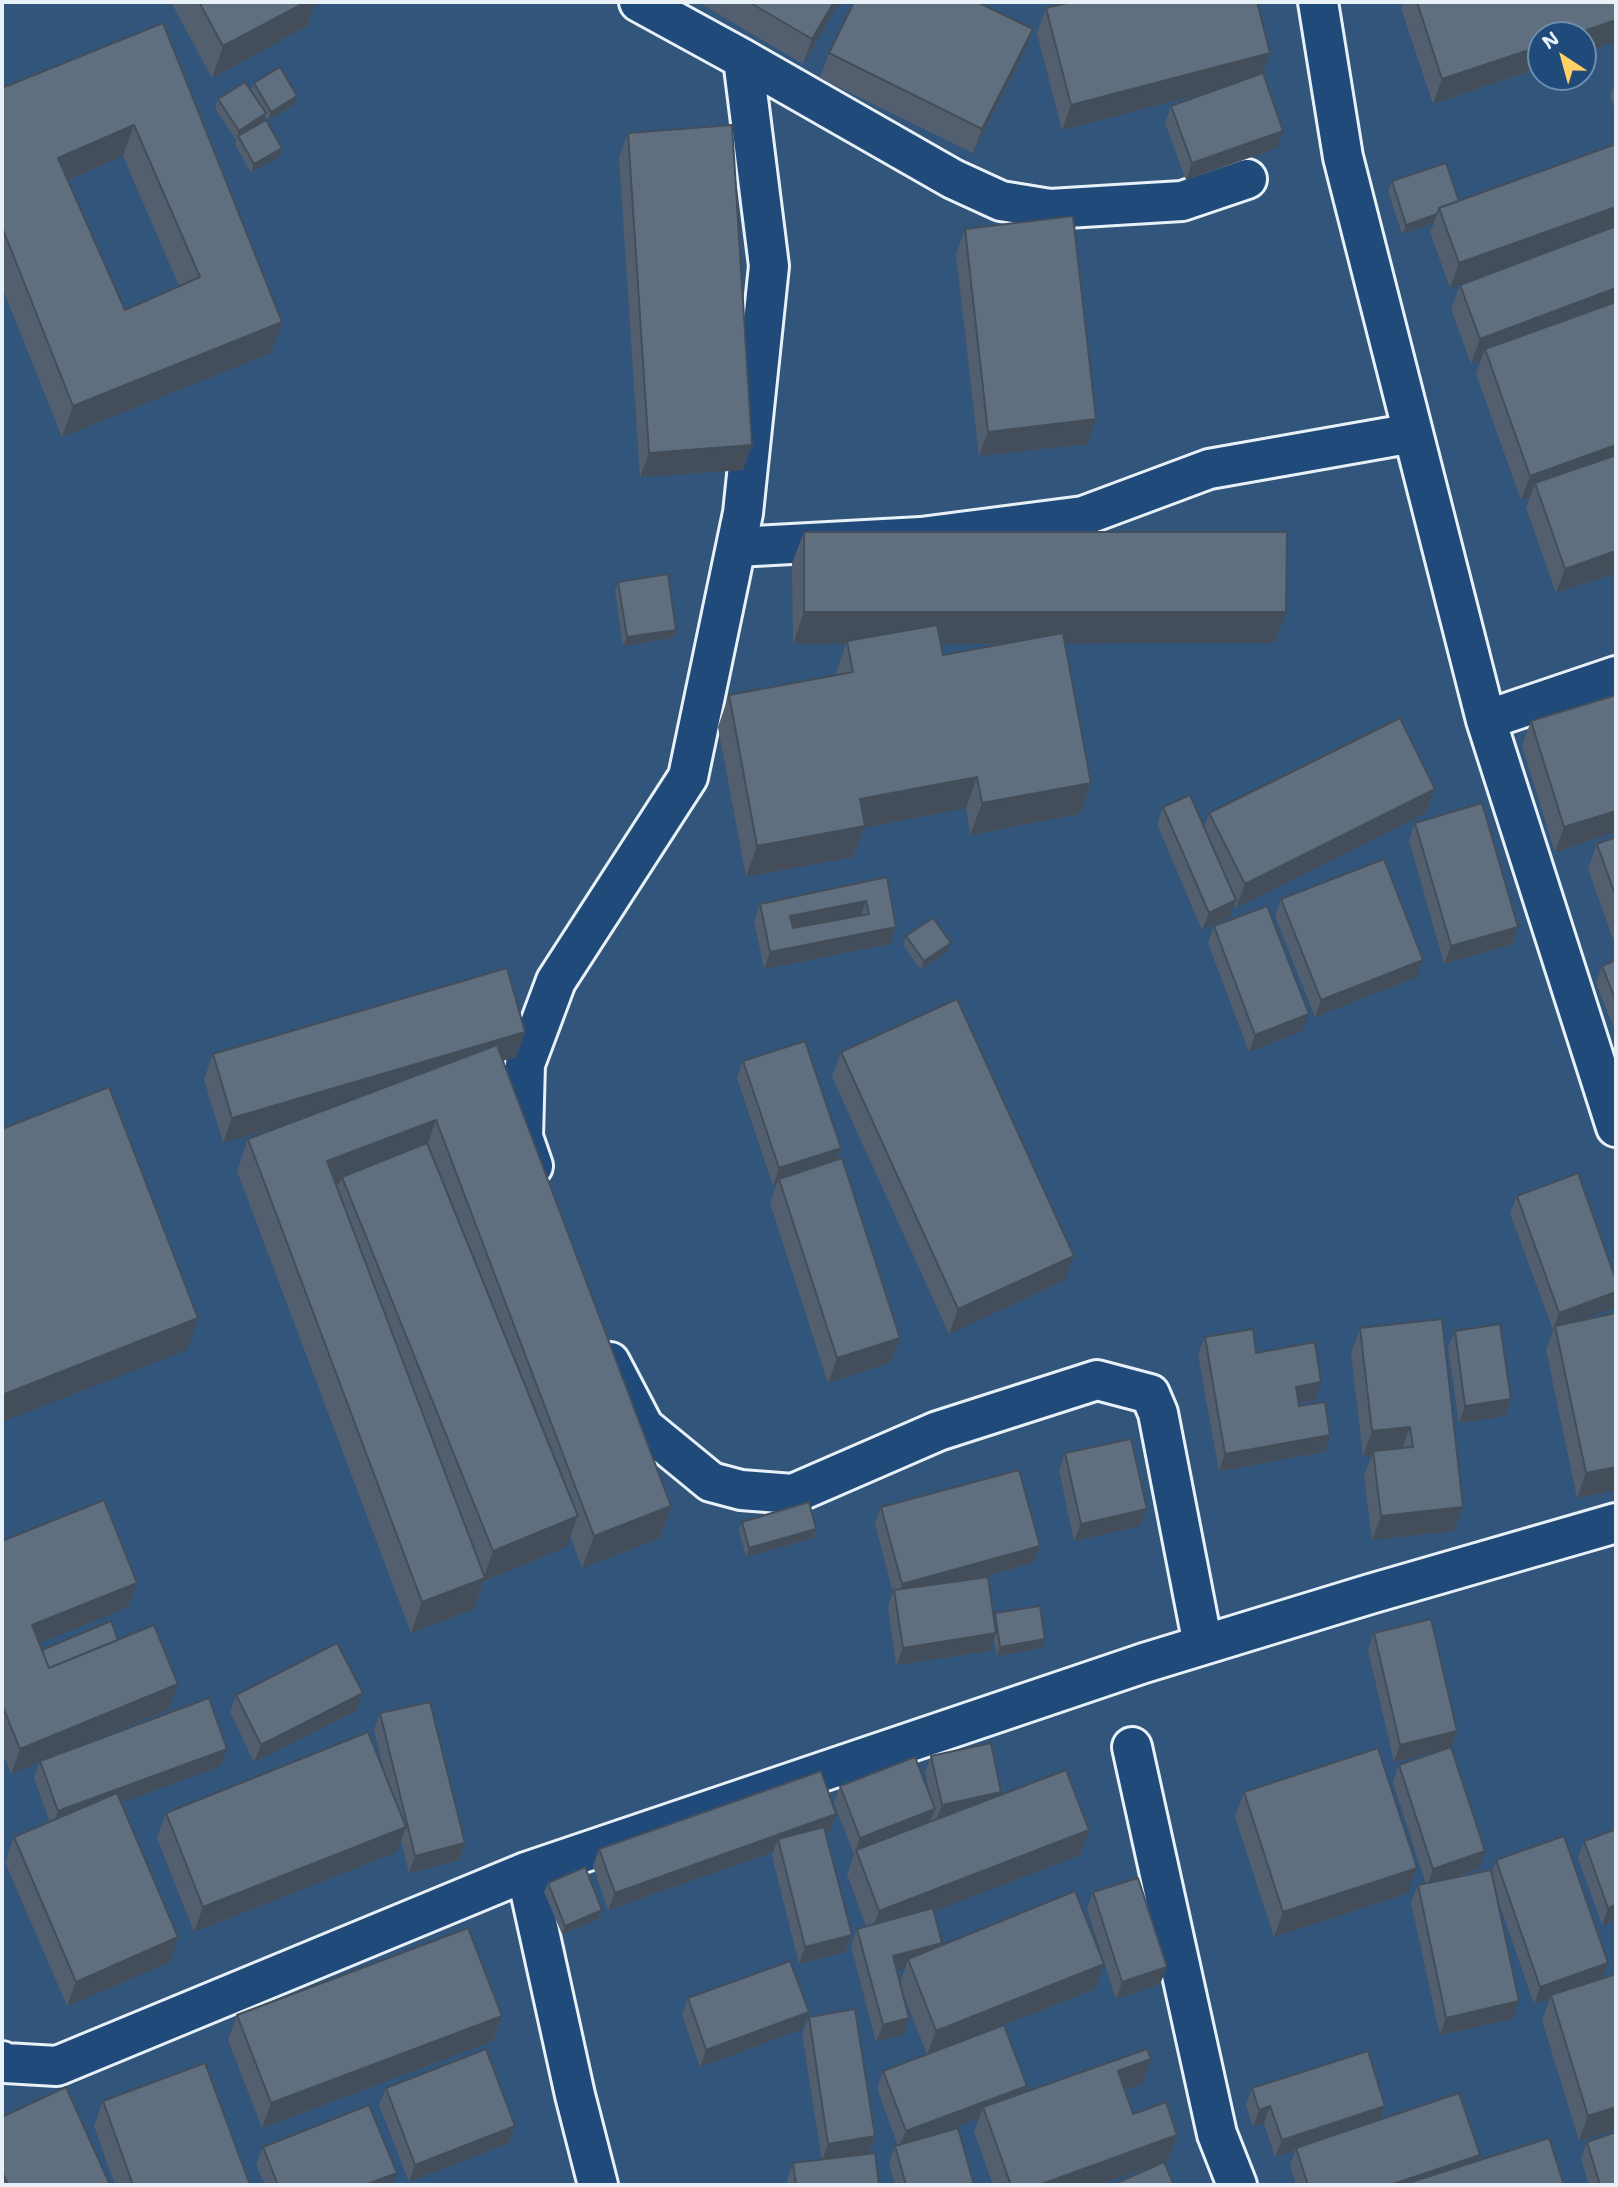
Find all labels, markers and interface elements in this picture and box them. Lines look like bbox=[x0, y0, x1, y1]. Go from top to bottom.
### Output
north arrow bbox=[1527, 21, 1597, 91]
text: N bbox=[1537, 26, 1564, 55]

